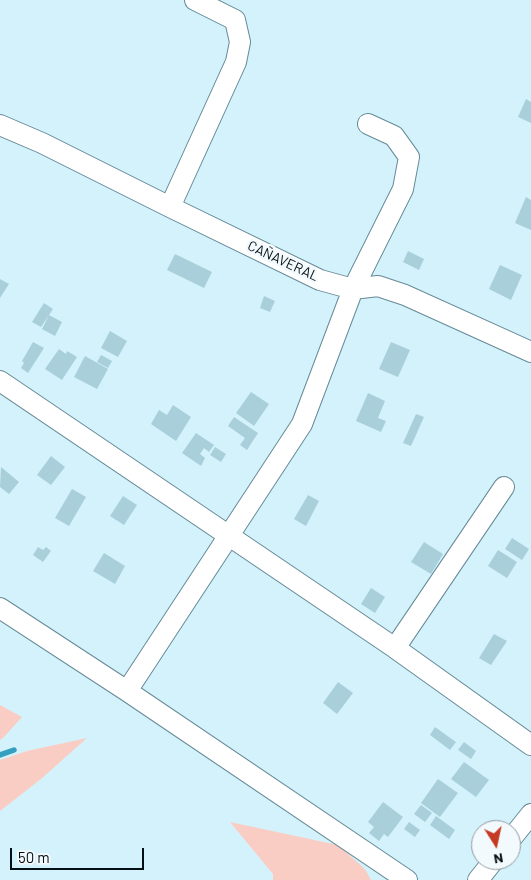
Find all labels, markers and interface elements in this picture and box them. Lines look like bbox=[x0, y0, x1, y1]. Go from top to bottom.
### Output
street label: CAÑAVERAL bbox=[245, 237, 321, 285]
north arrow bbox=[471, 820, 521, 870]
scale bar bbox=[12, 838, 146, 870]
text: 50 m bbox=[18, 848, 50, 866]
text: N bbox=[492, 850, 505, 868]

